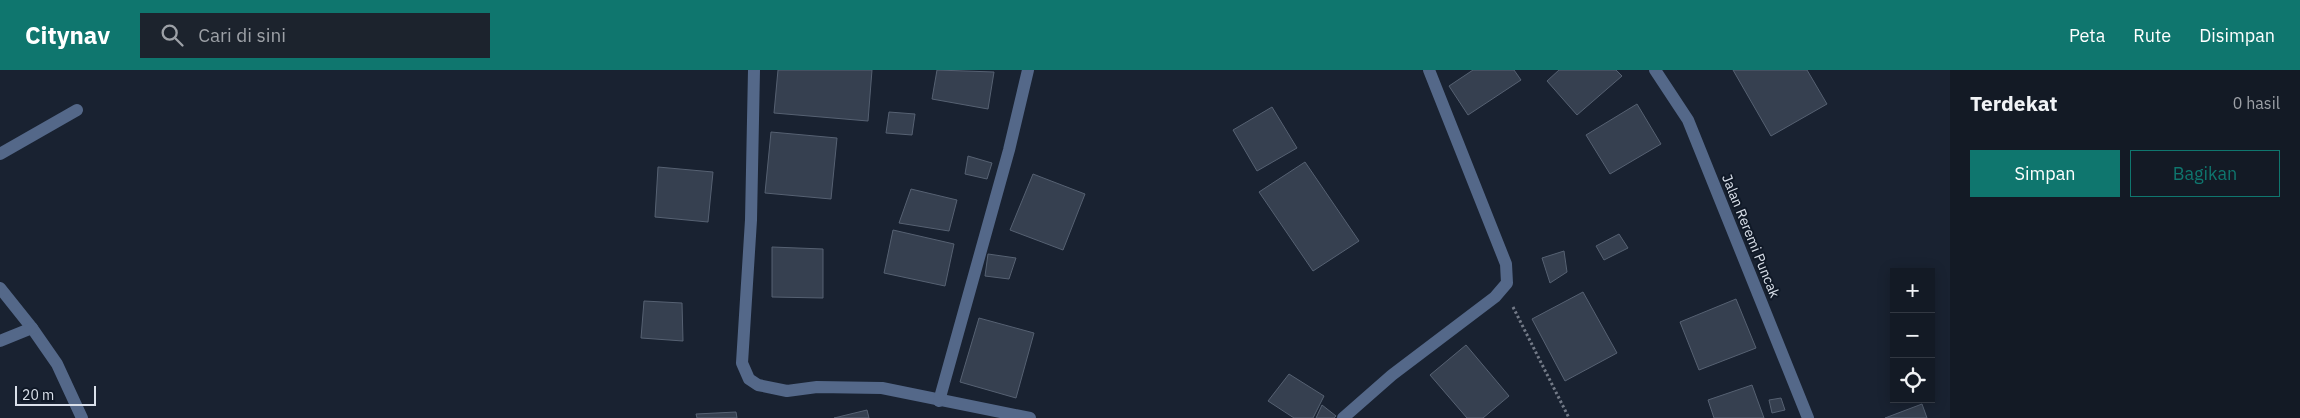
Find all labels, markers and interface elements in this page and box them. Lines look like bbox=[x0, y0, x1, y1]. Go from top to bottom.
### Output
search box bbox=[140, 13, 490, 58]
text: Citynav bbox=[25, 19, 110, 51]
icon: search bbox=[158, 21, 186, 49]
text: Cari di sini bbox=[198, 23, 286, 47]
text: Peta bbox=[2069, 24, 2105, 47]
text: Rute bbox=[2133, 24, 2171, 47]
text: Disimpan bbox=[2199, 24, 2275, 47]
text: Terdekat bbox=[1970, 89, 2058, 117]
text: 0 hasil bbox=[2233, 93, 2280, 113]
button: Simpan bbox=[1970, 150, 2120, 197]
button: Bagikan bbox=[2130, 150, 2280, 197]
street label: Jalan Reremi Puncak bbox=[1718, 172, 1784, 301]
map controls bbox=[1890, 268, 1935, 403]
button: + bbox=[1890, 268, 1935, 313]
button: − bbox=[1890, 313, 1935, 358]
button: locate bbox=[1890, 358, 1935, 403]
scale bar bbox=[15, 383, 96, 406]
text: 20 m bbox=[22, 386, 54, 404]

